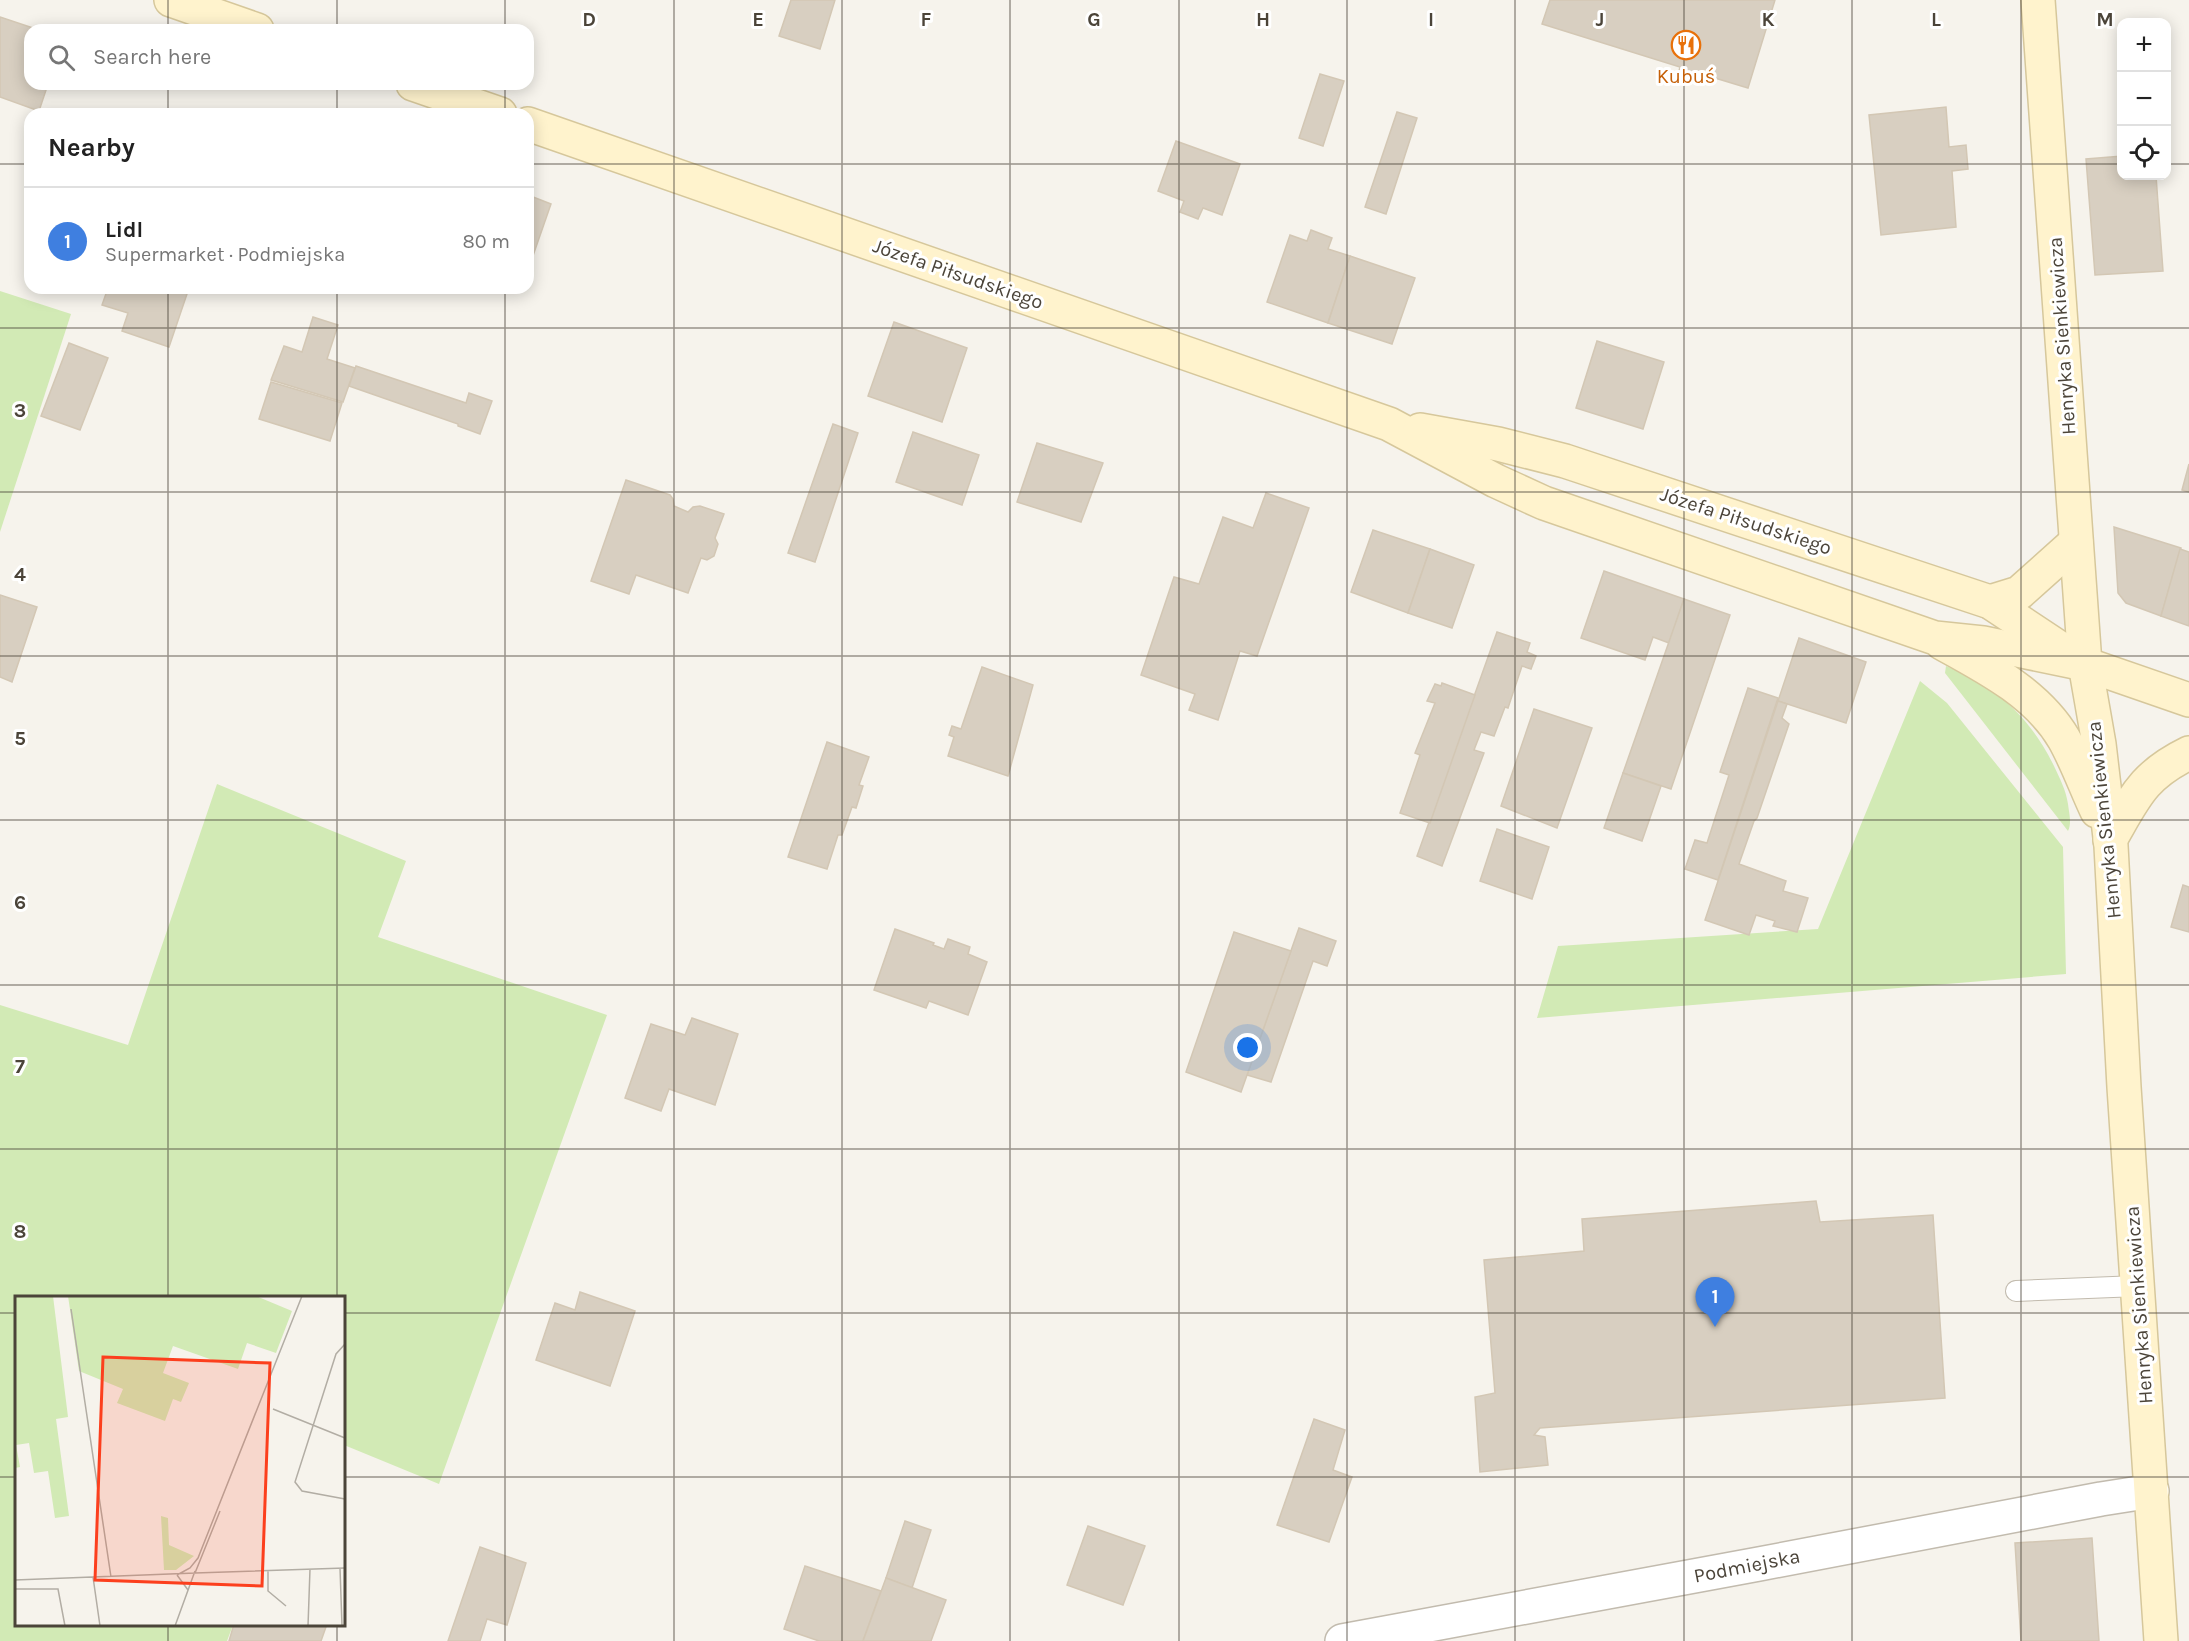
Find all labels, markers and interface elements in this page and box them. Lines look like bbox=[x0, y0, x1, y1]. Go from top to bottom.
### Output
text: D bbox=[582, 8, 596, 31]
text: E bbox=[752, 8, 764, 31]
text: F bbox=[921, 8, 932, 31]
text: G bbox=[1087, 8, 1101, 31]
text: H bbox=[1256, 8, 1270, 31]
text: I bbox=[1428, 8, 1434, 31]
text: J bbox=[1596, 8, 1604, 31]
text: K bbox=[1761, 8, 1775, 31]
text: L bbox=[1931, 8, 1941, 31]
text: M bbox=[2096, 8, 2114, 31]
map controls bbox=[2117, 18, 2171, 180]
button: + bbox=[2117, 18, 2171, 72]
search box bbox=[24, 24, 534, 90]
restaurant icon: Kubuś bbox=[1670, 29, 1702, 61]
icon: search bbox=[45, 41, 78, 74]
text: Search here bbox=[93, 44, 211, 70]
place label: Kubuś bbox=[1657, 65, 1715, 88]
button: − bbox=[2117, 72, 2171, 126]
button: locate bbox=[2117, 126, 2171, 180]
text: Nearby bbox=[48, 132, 135, 163]
text: Lidl bbox=[105, 217, 143, 243]
text: 1 bbox=[64, 230, 71, 253]
text: 80 m bbox=[462, 230, 510, 253]
street label: Józefa Piłsudskiego bbox=[870, 234, 1046, 314]
street label: Henryka Sienkiewicza bbox=[2044, 236, 2080, 436]
text: Supermarket · Podmiejska bbox=[105, 243, 345, 266]
text: 3 bbox=[14, 399, 26, 422]
street label: Józefa Piłsudskiego bbox=[1657, 482, 1835, 560]
text: 4 bbox=[14, 563, 26, 586]
street label: Henryka Sienkiewicza bbox=[2082, 720, 2126, 920]
text: 5 bbox=[14, 727, 26, 750]
text: 6 bbox=[14, 891, 26, 914]
your location bbox=[1233, 1033, 1262, 1062]
text: 7 bbox=[15, 1055, 25, 1078]
street label: Henryka Sienkiewicza bbox=[2121, 1205, 2157, 1405]
text: 8 bbox=[14, 1220, 26, 1243]
pin: 1 bbox=[1696, 1278, 1734, 1327]
inset map bbox=[15, 1296, 345, 1626]
street label: Podmiejska bbox=[1692, 1544, 1802, 1588]

